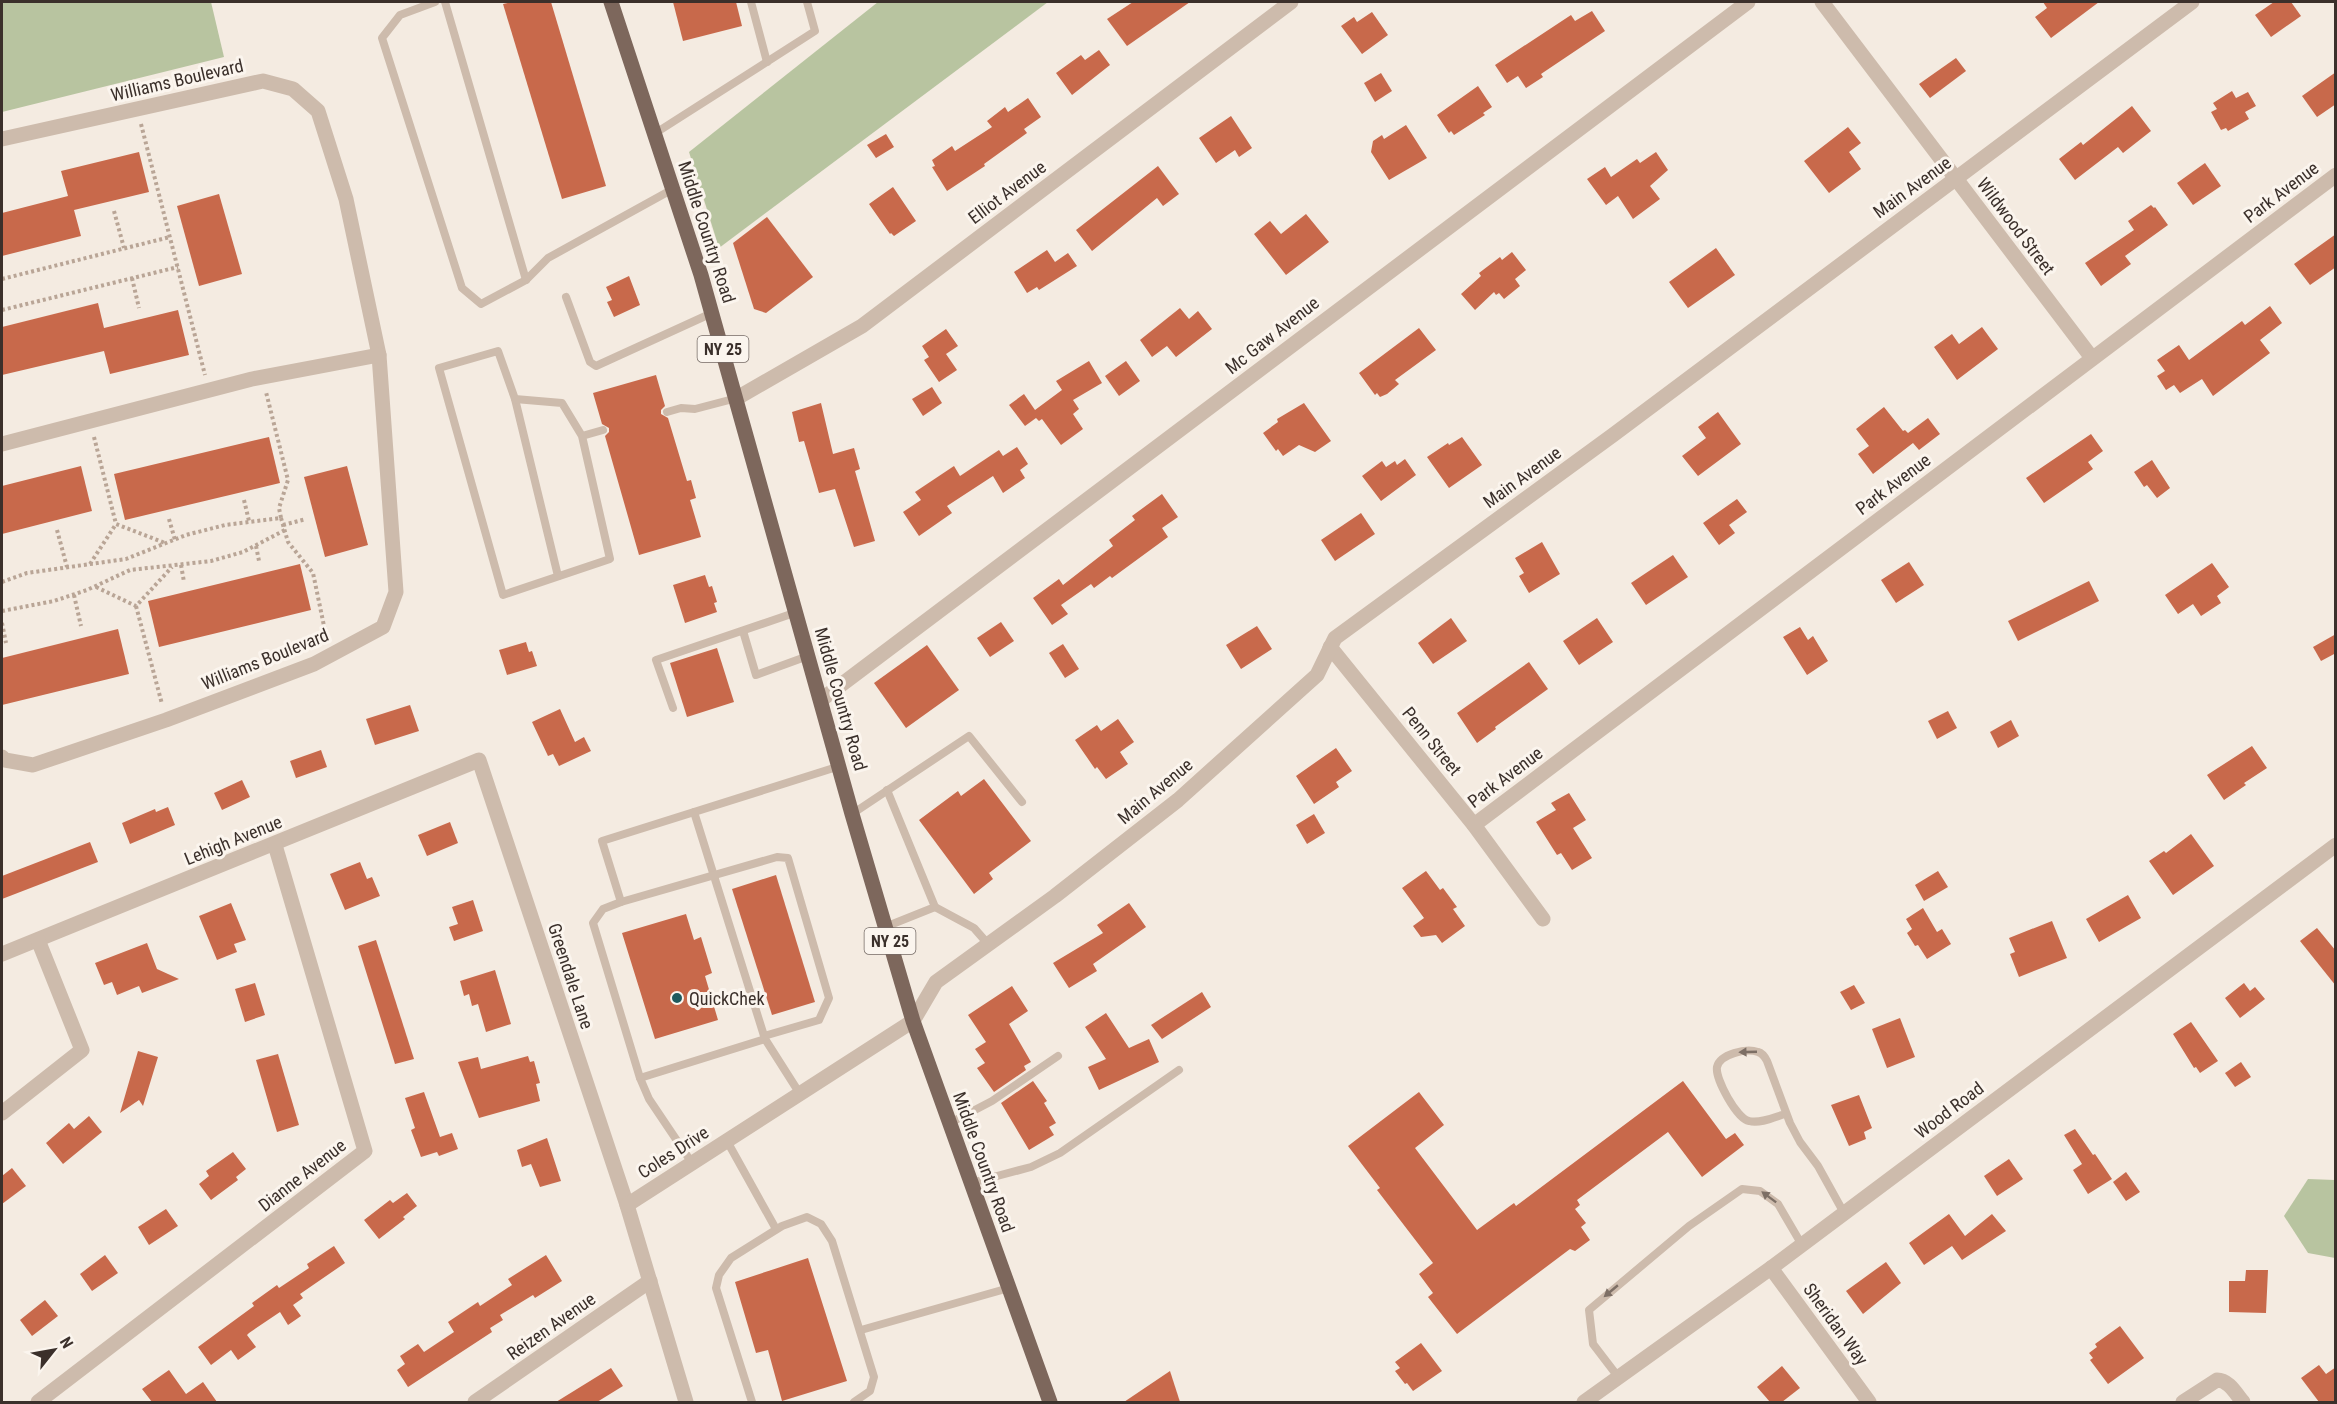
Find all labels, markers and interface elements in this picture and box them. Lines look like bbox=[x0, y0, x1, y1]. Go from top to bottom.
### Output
street label: Williams Boulevard bbox=[109, 55, 245, 105]
street label: Main Avenue bbox=[1869, 152, 1955, 222]
street label: Elliot Avenue bbox=[964, 156, 1050, 228]
street label: Park Avenue bbox=[2240, 157, 2322, 227]
street label: Middle Country Road bbox=[674, 159, 740, 305]
street label: Wildwood Street bbox=[1973, 173, 2059, 279]
street label: Mc Gaw Avenue bbox=[1221, 292, 1323, 378]
road number: NY 25 bbox=[698, 336, 748, 362]
street label: Main Avenue bbox=[1479, 442, 1565, 512]
street label: Park Avenue bbox=[1852, 449, 1934, 519]
street label: Williams Boulevard bbox=[198, 624, 332, 694]
street label: Middle Country Road bbox=[811, 625, 871, 773]
street label: Penn Street bbox=[1398, 703, 1466, 779]
street label: Park Avenue bbox=[1464, 742, 1546, 812]
street label: Main Avenue bbox=[1113, 754, 1197, 828]
street label: Lehigh Avenue bbox=[181, 811, 285, 869]
street label: Greendale Lane bbox=[544, 920, 598, 1032]
road number: NY 25 bbox=[864, 928, 916, 954]
place label: QuickChek bbox=[689, 988, 765, 1009]
marker: QuickChek bbox=[670, 991, 684, 1005]
one-way arrow bbox=[1738, 1048, 1757, 1057]
street label: Wood Road bbox=[1910, 1077, 1988, 1143]
street label: Middle Country Road bbox=[949, 1089, 1019, 1235]
street label: Coles Drive bbox=[634, 1121, 712, 1183]
street label: Dianne Avenue bbox=[254, 1134, 350, 1216]
one-way arrow bbox=[1761, 1191, 1777, 1203]
street label: Sheridan Way bbox=[1799, 1279, 1873, 1369]
one-way arrow bbox=[1604, 1284, 1619, 1297]
street label: Reizen Avenue bbox=[503, 1288, 599, 1364]
north arrow bbox=[24, 1320, 84, 1380]
text: N bbox=[56, 1333, 77, 1352]

